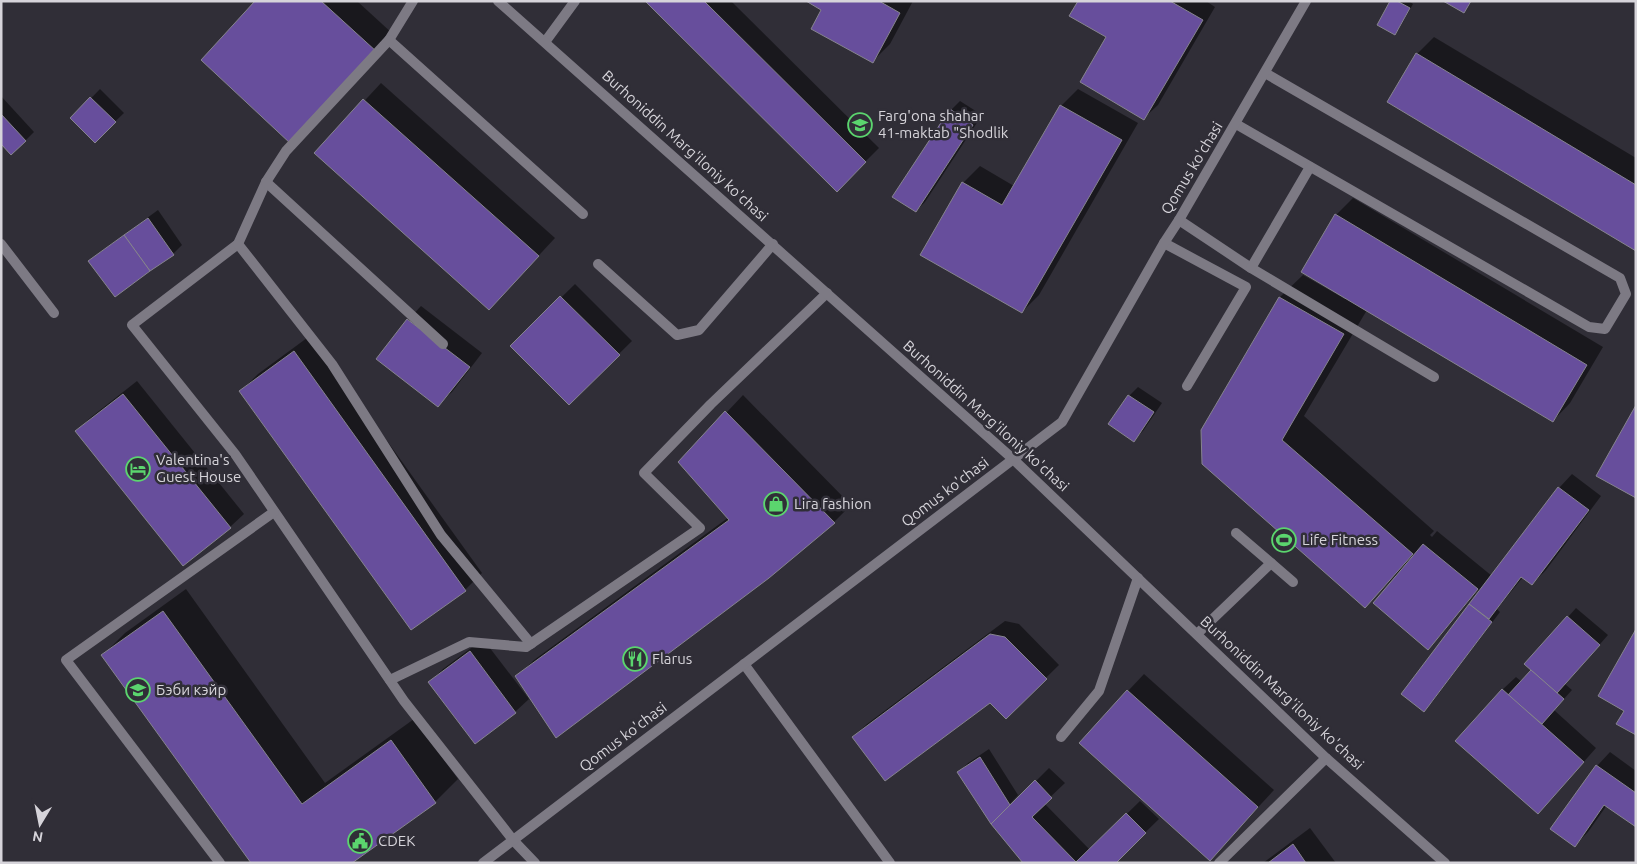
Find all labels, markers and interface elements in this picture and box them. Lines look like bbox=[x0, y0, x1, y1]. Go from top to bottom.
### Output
street label: Burhoniddin Marg'iloniy ko'chasi bbox=[599, 67, 772, 225]
place label: Farg'ona shahar 41-maktab "Shodlik bbox=[878, 107, 1009, 141]
school or university icon: Farg'ona shahar 41-maktab "Shodlik bbox=[847, 112, 873, 138]
street label: Qomus ko'chasi bbox=[1157, 119, 1226, 217]
street label: Burhoniddin Marg'iloniy ko'chasi bbox=[900, 337, 1073, 495]
place label: Valentina's Guest House bbox=[156, 451, 241, 485]
street label: Qomus ko'chasi bbox=[898, 453, 992, 530]
hotel icon: Valentina's Guest House bbox=[125, 456, 151, 482]
shop icon: Lira fashion bbox=[763, 491, 789, 517]
place label: Lira fashion bbox=[794, 495, 872, 512]
sports icon: Life Fitness bbox=[1271, 527, 1297, 553]
place label: Life Fitness bbox=[1302, 531, 1378, 548]
street label: Burhoniddin Marg'iloniy ko'chasi bbox=[1197, 612, 1368, 773]
restaurant icon: Flarus bbox=[622, 646, 648, 672]
place label: Flarus bbox=[652, 650, 692, 667]
school or university icon: Бэби кэйр bbox=[125, 677, 151, 703]
place label: Бэби кэйр bbox=[156, 681, 226, 698]
street label: Qomus ko'chasi bbox=[576, 698, 670, 775]
north arrow bbox=[15, 799, 65, 849]
text: N bbox=[31, 828, 44, 846]
public building icon: CDEK bbox=[347, 828, 373, 854]
place label: CDEK bbox=[378, 832, 415, 849]

